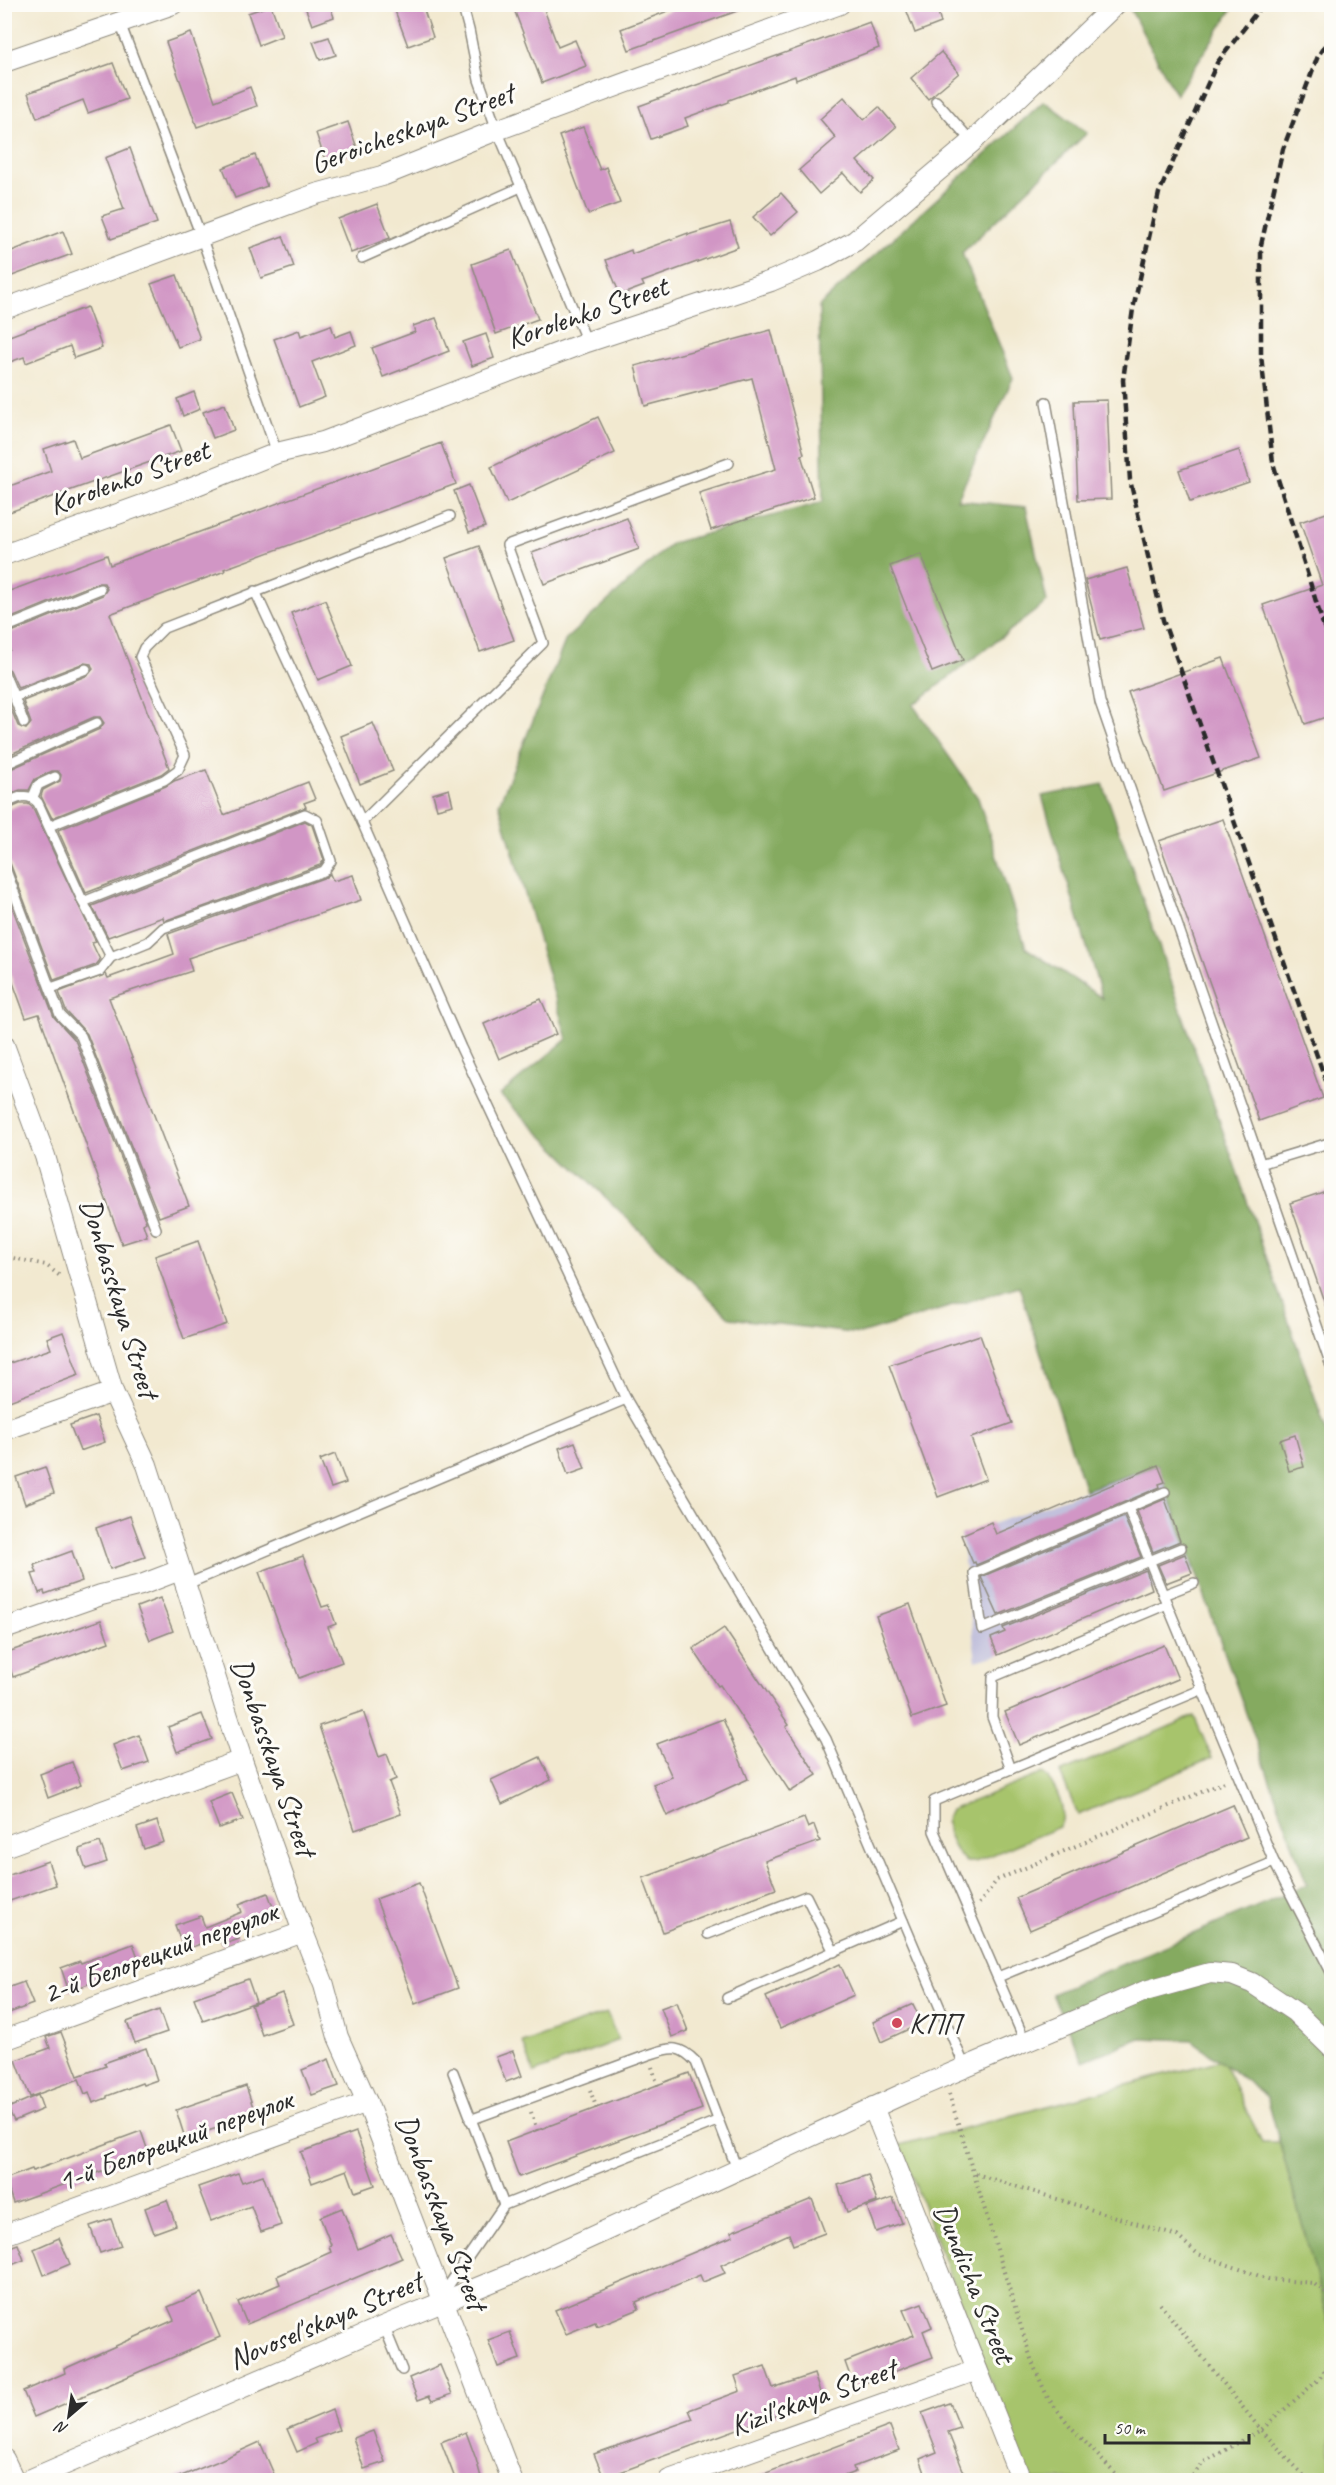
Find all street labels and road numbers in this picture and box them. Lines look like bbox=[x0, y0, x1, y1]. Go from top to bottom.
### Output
street label: Geroicheskaya Street bbox=[305, 72, 523, 182]
street label: Korolenko Street bbox=[502, 266, 675, 357]
street label: Korolenko Street bbox=[44, 429, 217, 524]
street label: Donbasskaya Street bbox=[72, 1194, 170, 1406]
street label: Donbasskaya Street bbox=[222, 1653, 327, 1865]
street label: 2-й Белорецкий переулок bbox=[37, 1891, 285, 2012]
street label: 1-й Белорецкий переулок bbox=[52, 2079, 300, 2200]
street label: Donbasskaya Street bbox=[387, 2109, 498, 2319]
street label: Dundicha Street bbox=[926, 2198, 1025, 2371]
street label: Novosel'skaya Street bbox=[222, 2260, 431, 2378]
street label: Kizil'skaya Street bbox=[725, 2348, 905, 2445]

